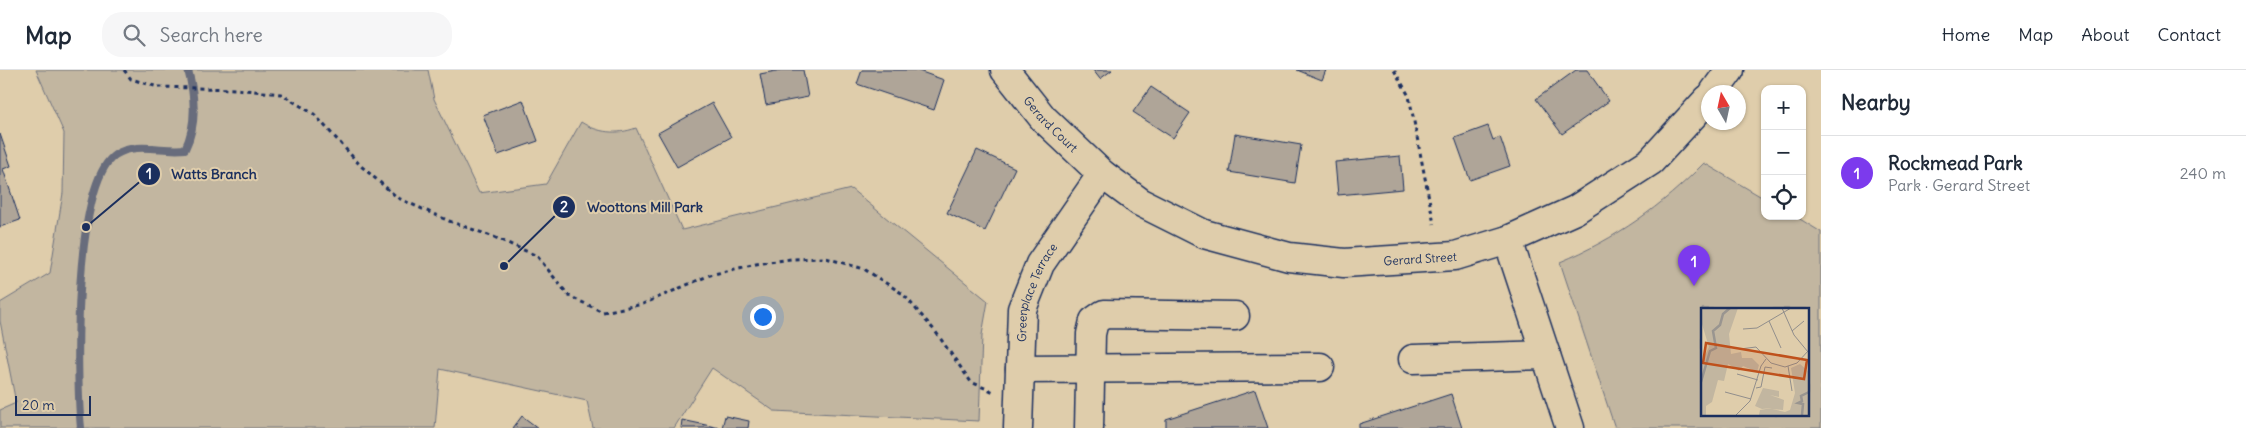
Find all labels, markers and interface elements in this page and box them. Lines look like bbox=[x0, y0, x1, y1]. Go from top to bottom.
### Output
search box bbox=[102, 12, 452, 57]
text: Map bbox=[25, 20, 72, 50]
icon: search bbox=[120, 21, 148, 49]
text: Search here bbox=[160, 23, 263, 47]
text: Home bbox=[1942, 23, 1990, 46]
text: Map bbox=[2018, 23, 2053, 46]
text: About bbox=[2081, 23, 2129, 46]
text: Contact bbox=[2157, 23, 2221, 46]
north arrow bbox=[1701, 85, 1746, 130]
map controls bbox=[1761, 85, 1806, 220]
button: + bbox=[1761, 85, 1806, 130]
text: Nearby bbox=[1841, 89, 1911, 116]
street label: Gerard Court bbox=[1021, 93, 1081, 155]
button: − bbox=[1761, 130, 1806, 175]
text: Rockmead Park bbox=[1888, 151, 2023, 175]
callout: Watts Branch bbox=[136, 159, 267, 188]
text: 1 bbox=[1854, 163, 1860, 183]
text: 240 m bbox=[2180, 163, 2226, 183]
text: 1 bbox=[146, 164, 152, 183]
text: Watts Branch bbox=[171, 165, 257, 183]
button: locate bbox=[1761, 175, 1806, 220]
text: Park · Gerard Street bbox=[1888, 175, 2030, 195]
callout: Woottons Mill Park bbox=[552, 193, 713, 222]
text: 2 bbox=[560, 197, 568, 216]
text: Woottons Mill Park bbox=[587, 198, 703, 216]
street label: Greenplace Terrace bbox=[1013, 240, 1060, 342]
pin: 1 bbox=[1678, 245, 1710, 286]
street label: Gerard Street bbox=[1383, 248, 1457, 268]
your location bbox=[750, 304, 776, 330]
inset map bbox=[1701, 308, 1808, 416]
scale bar bbox=[15, 393, 91, 416]
text: 20 m bbox=[22, 396, 55, 414]

